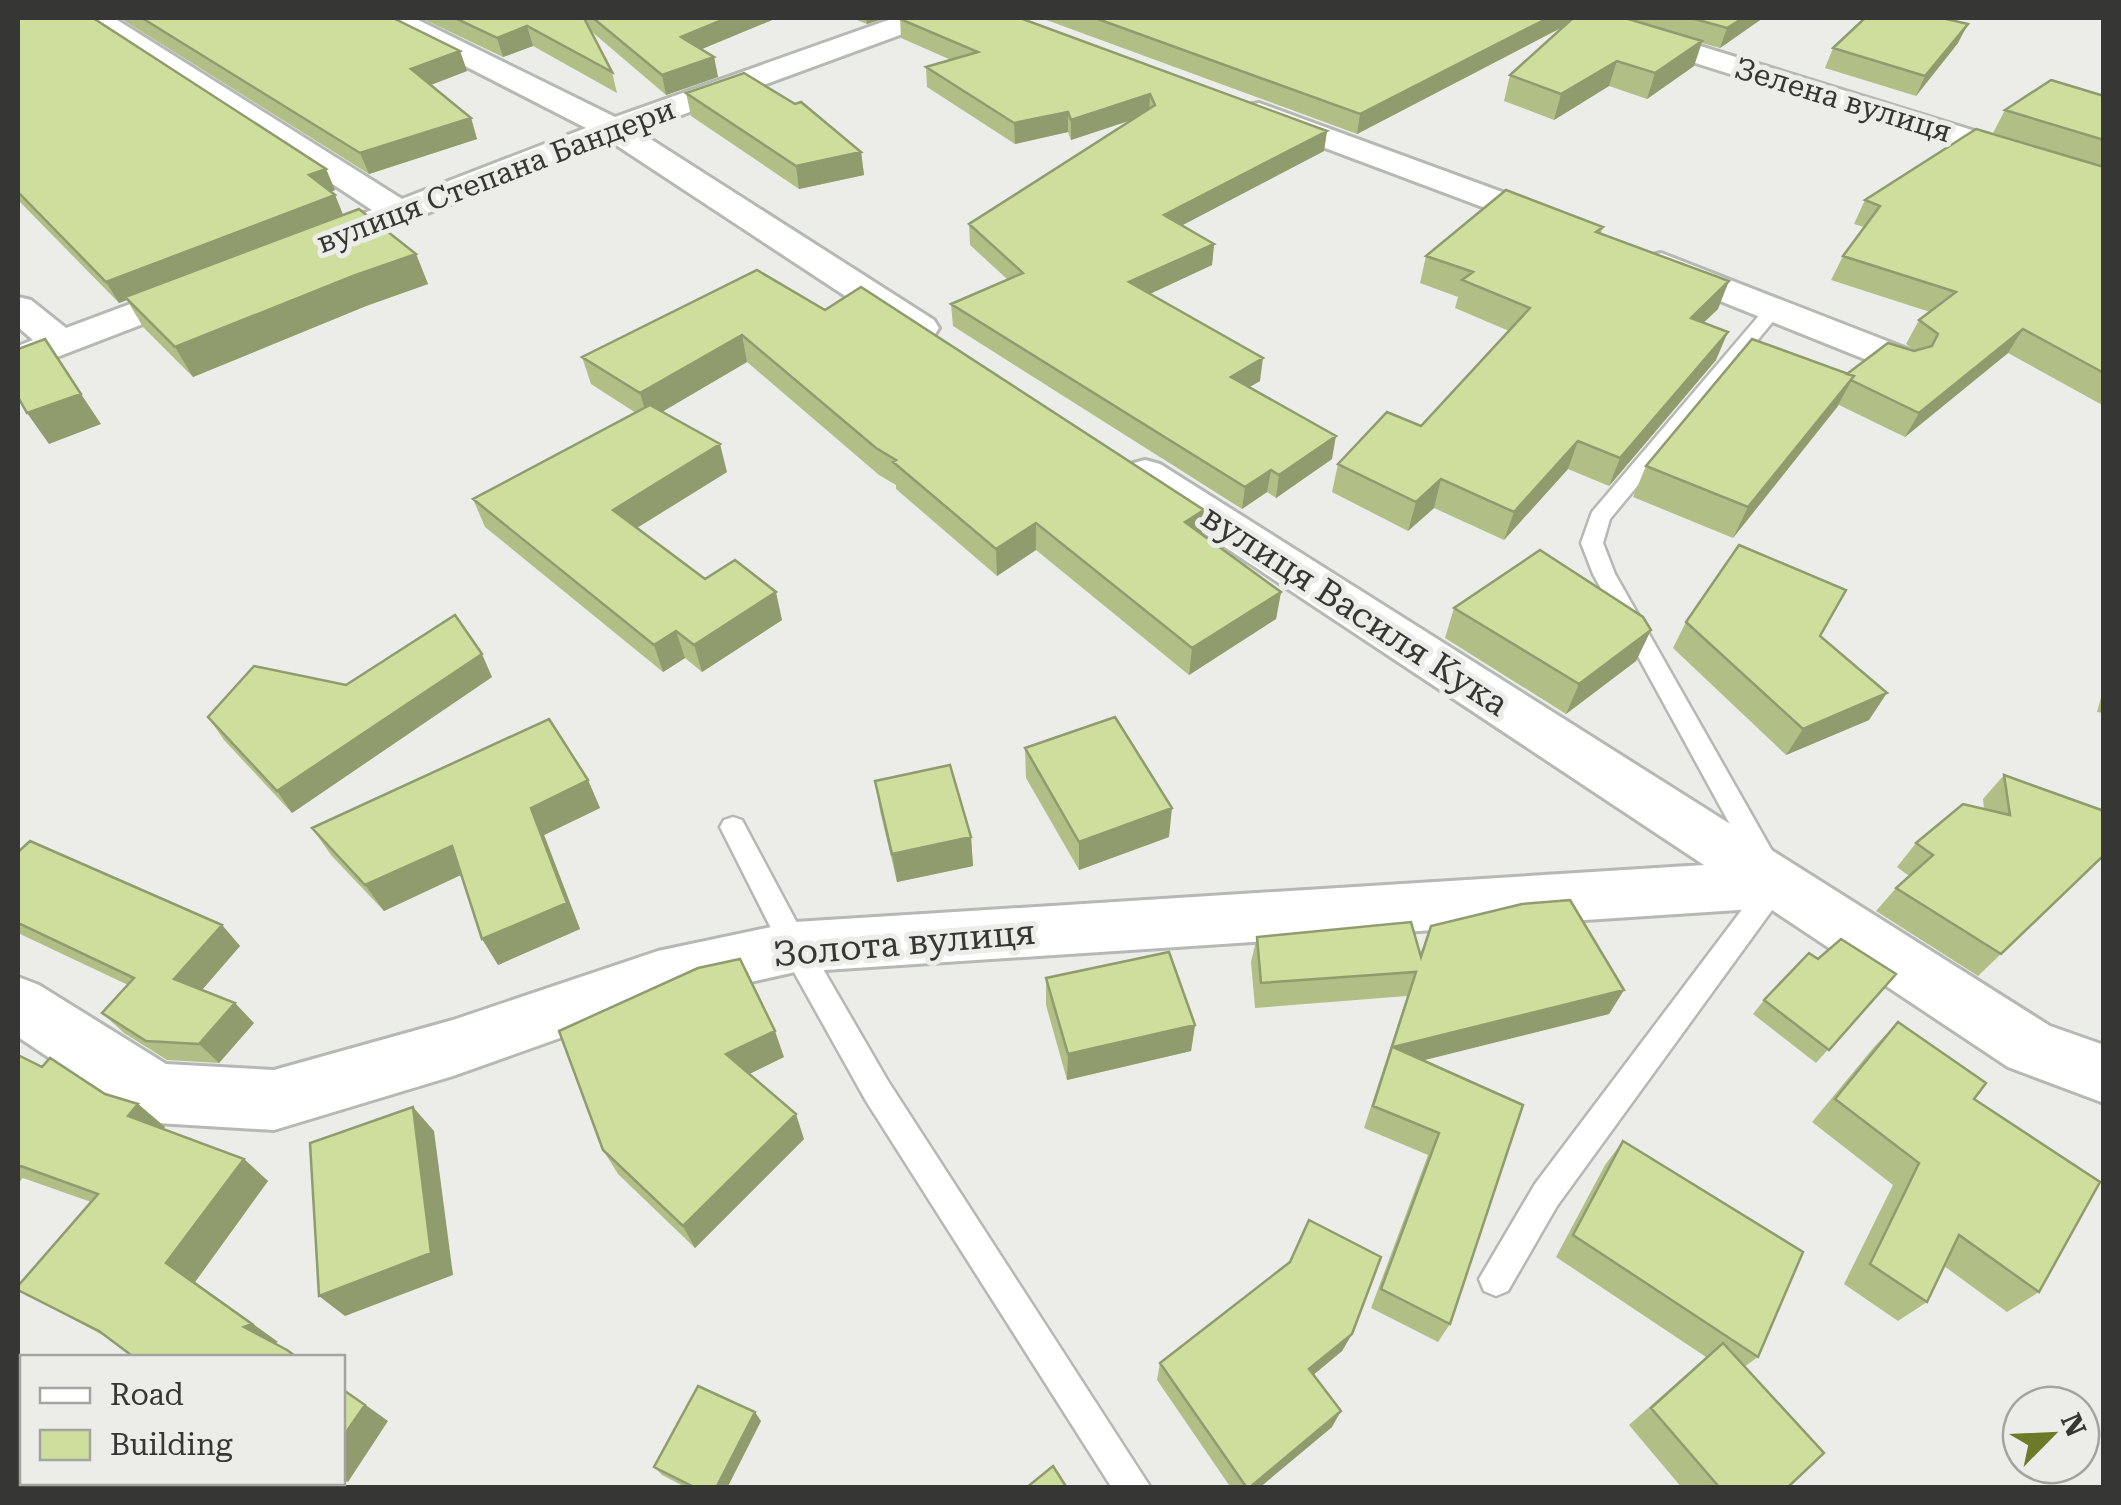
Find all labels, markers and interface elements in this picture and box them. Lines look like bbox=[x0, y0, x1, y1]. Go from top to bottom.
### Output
street label: Зелена вулиця bbox=[1730, 50, 1956, 149]
street label: вулиця Степана Бандери bbox=[312, 91, 680, 260]
street label: вулиця Василя Кука bbox=[1194, 496, 1516, 725]
street label: Золота вулиця bbox=[771, 912, 1037, 975]
legend bbox=[20, 1355, 345, 1485]
text: Road bbox=[110, 1377, 184, 1412]
north arrow bbox=[2001, 1385, 2101, 1485]
text: N bbox=[2054, 1408, 2093, 1442]
text: Building bbox=[110, 1427, 233, 1462]

